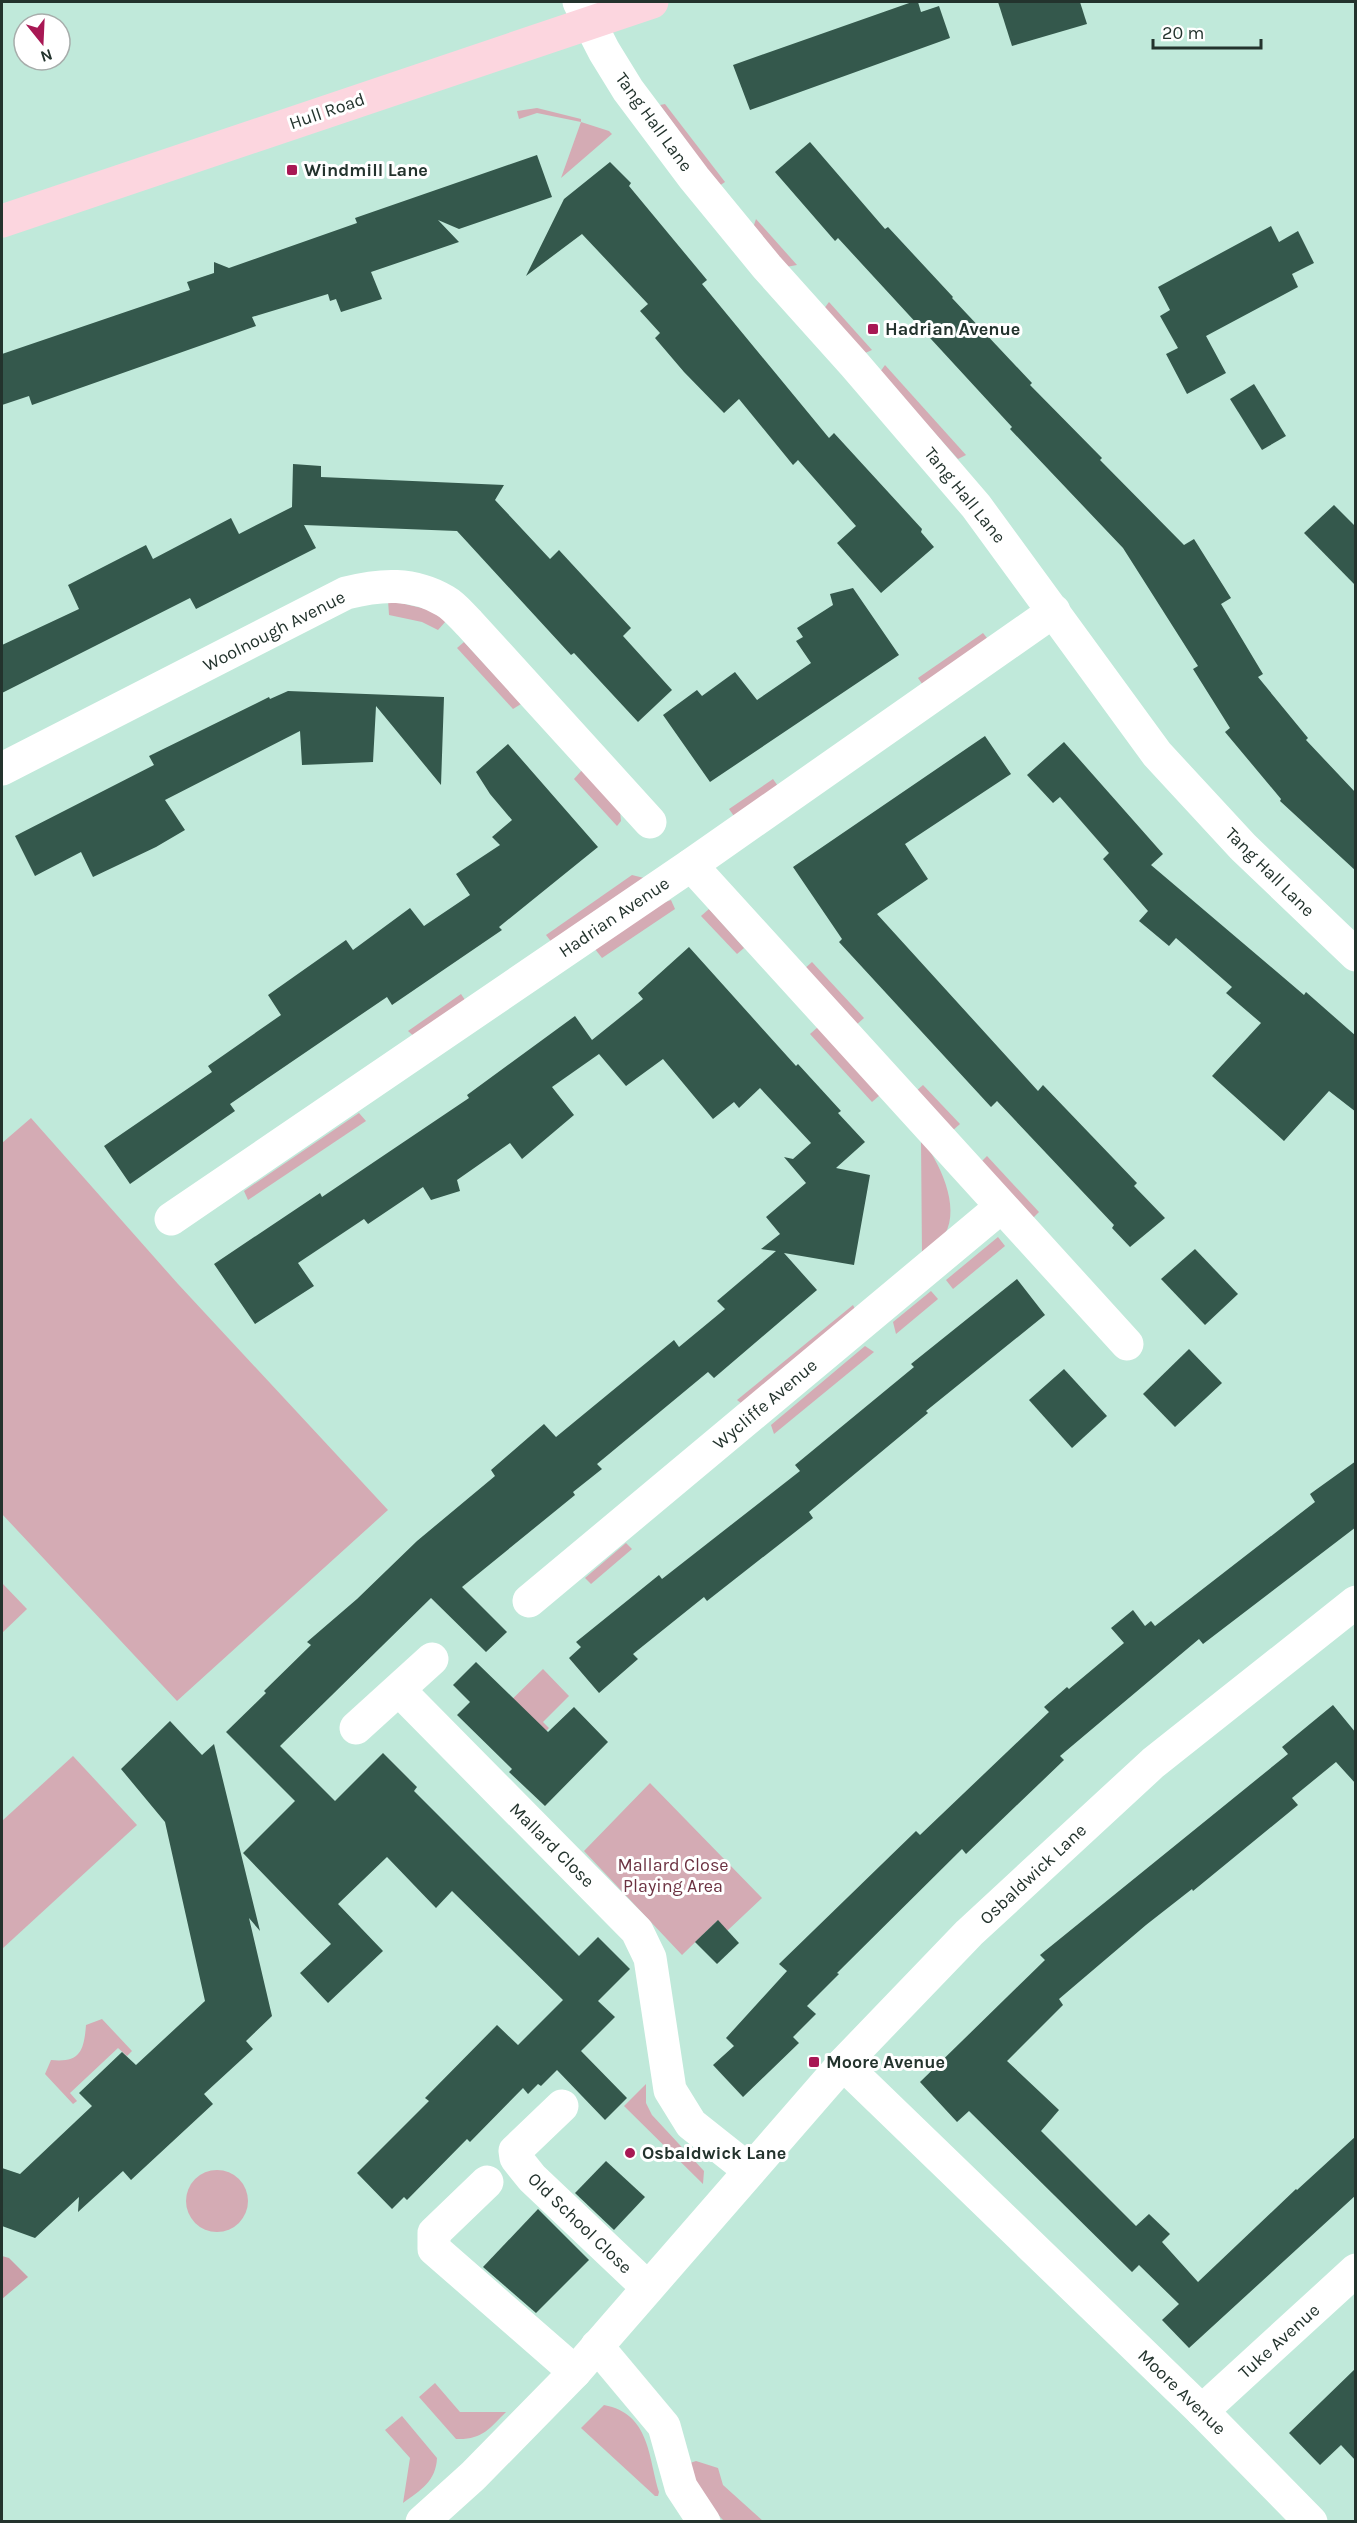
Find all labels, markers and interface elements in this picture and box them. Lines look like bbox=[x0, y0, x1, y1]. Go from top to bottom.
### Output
north arrow bbox=[12, 12, 72, 72]
scale bar bbox=[1153, 12, 1261, 50]
text: 20 m bbox=[1162, 22, 1204, 44]
text: N bbox=[38, 45, 55, 67]
street label: Tang Hall Lane bbox=[611, 68, 697, 176]
street label: Hull Road bbox=[286, 88, 368, 134]
place label: Windmill Lane bbox=[304, 159, 428, 181]
marker: Windmill Lane bbox=[285, 163, 299, 177]
place label: Hadrian Avenue bbox=[885, 318, 1020, 340]
marker: Hadrian Avenue bbox=[866, 322, 880, 336]
street label: Tang Hall Lane bbox=[920, 442, 1010, 548]
street label: Woolnough Avenue bbox=[199, 586, 349, 676]
street label: Tang Hall Lane bbox=[1221, 823, 1319, 921]
street label: Hadrian Avenue bbox=[554, 872, 674, 962]
street label: Wycliffe Avenue bbox=[708, 1354, 822, 1454]
street label: Mallard Close bbox=[505, 1798, 599, 1892]
street label: Osbaldwick Lane bbox=[975, 1819, 1091, 1929]
park label: Mallard Close Playing Area bbox=[617, 1854, 729, 1897]
place label: Moore Avenue bbox=[826, 2051, 945, 2073]
marker: Moore Avenue bbox=[807, 2055, 821, 2069]
place label: Osbaldwick Lane bbox=[642, 2142, 786, 2164]
marker: Osbaldwick Lane bbox=[623, 2146, 637, 2160]
street label: Old School Close bbox=[523, 2168, 637, 2278]
street label: Tuke Avenue bbox=[1234, 2299, 1324, 2383]
street label: Moore Avenue bbox=[1133, 2344, 1231, 2440]

